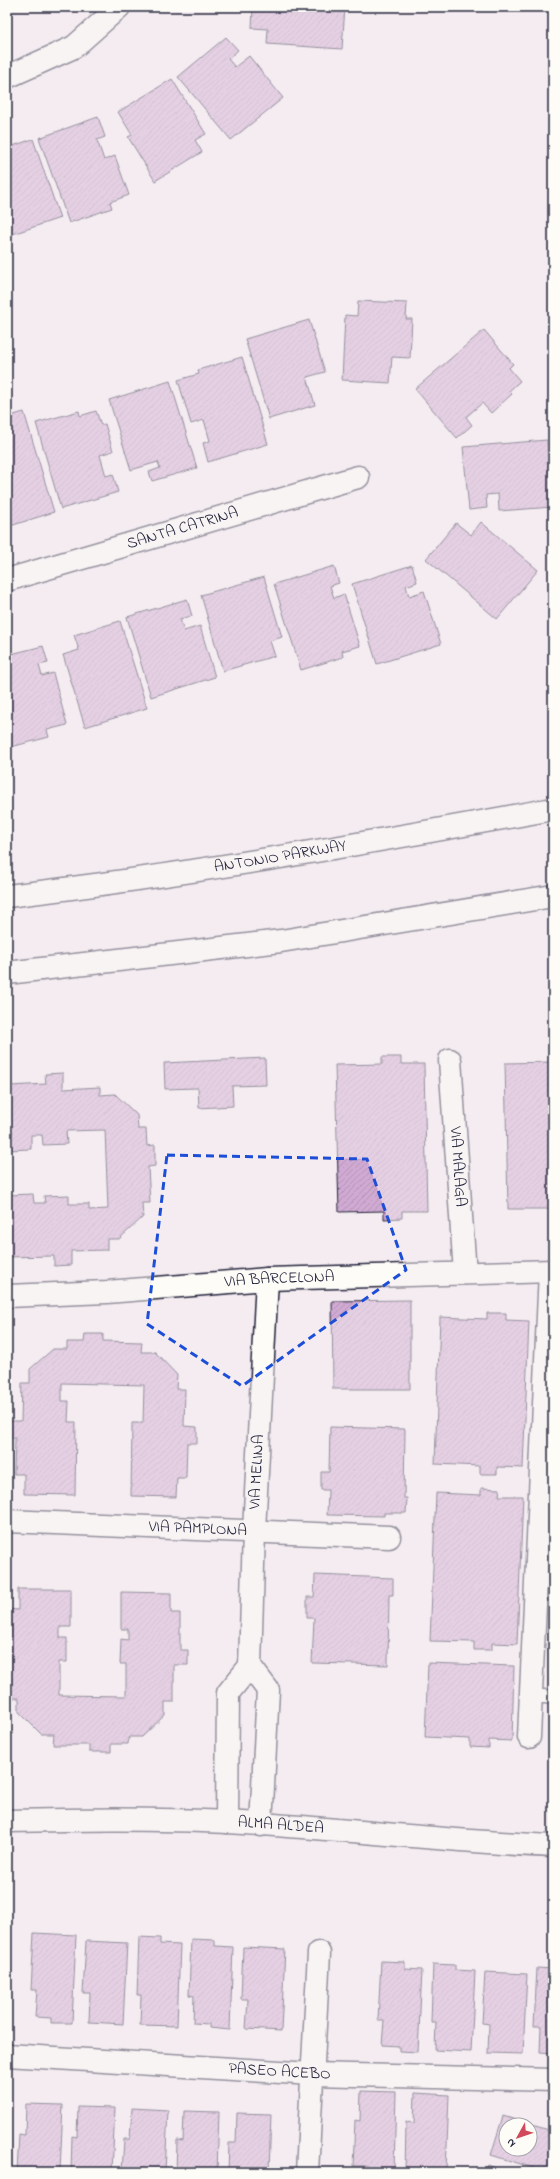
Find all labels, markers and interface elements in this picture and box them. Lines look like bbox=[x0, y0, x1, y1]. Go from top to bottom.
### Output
street label: SANTA CATRINA bbox=[124, 501, 241, 556]
street label: ANTONIO PARKWAY bbox=[212, 834, 349, 880]
street label: VIA MALAGA bbox=[443, 1125, 472, 1208]
street label: VIA BARCELONA bbox=[222, 1265, 335, 1295]
street label: VIA MELINA bbox=[243, 1434, 271, 1511]
street label: VIA PAMPLONA bbox=[147, 1515, 248, 1543]
street label: ALMA ALDEA bbox=[237, 1811, 325, 1841]
street label: PASEO ACEBO bbox=[228, 2057, 331, 2086]
north arrow bbox=[498, 2117, 538, 2157]
text: N bbox=[503, 2135, 520, 2151]

